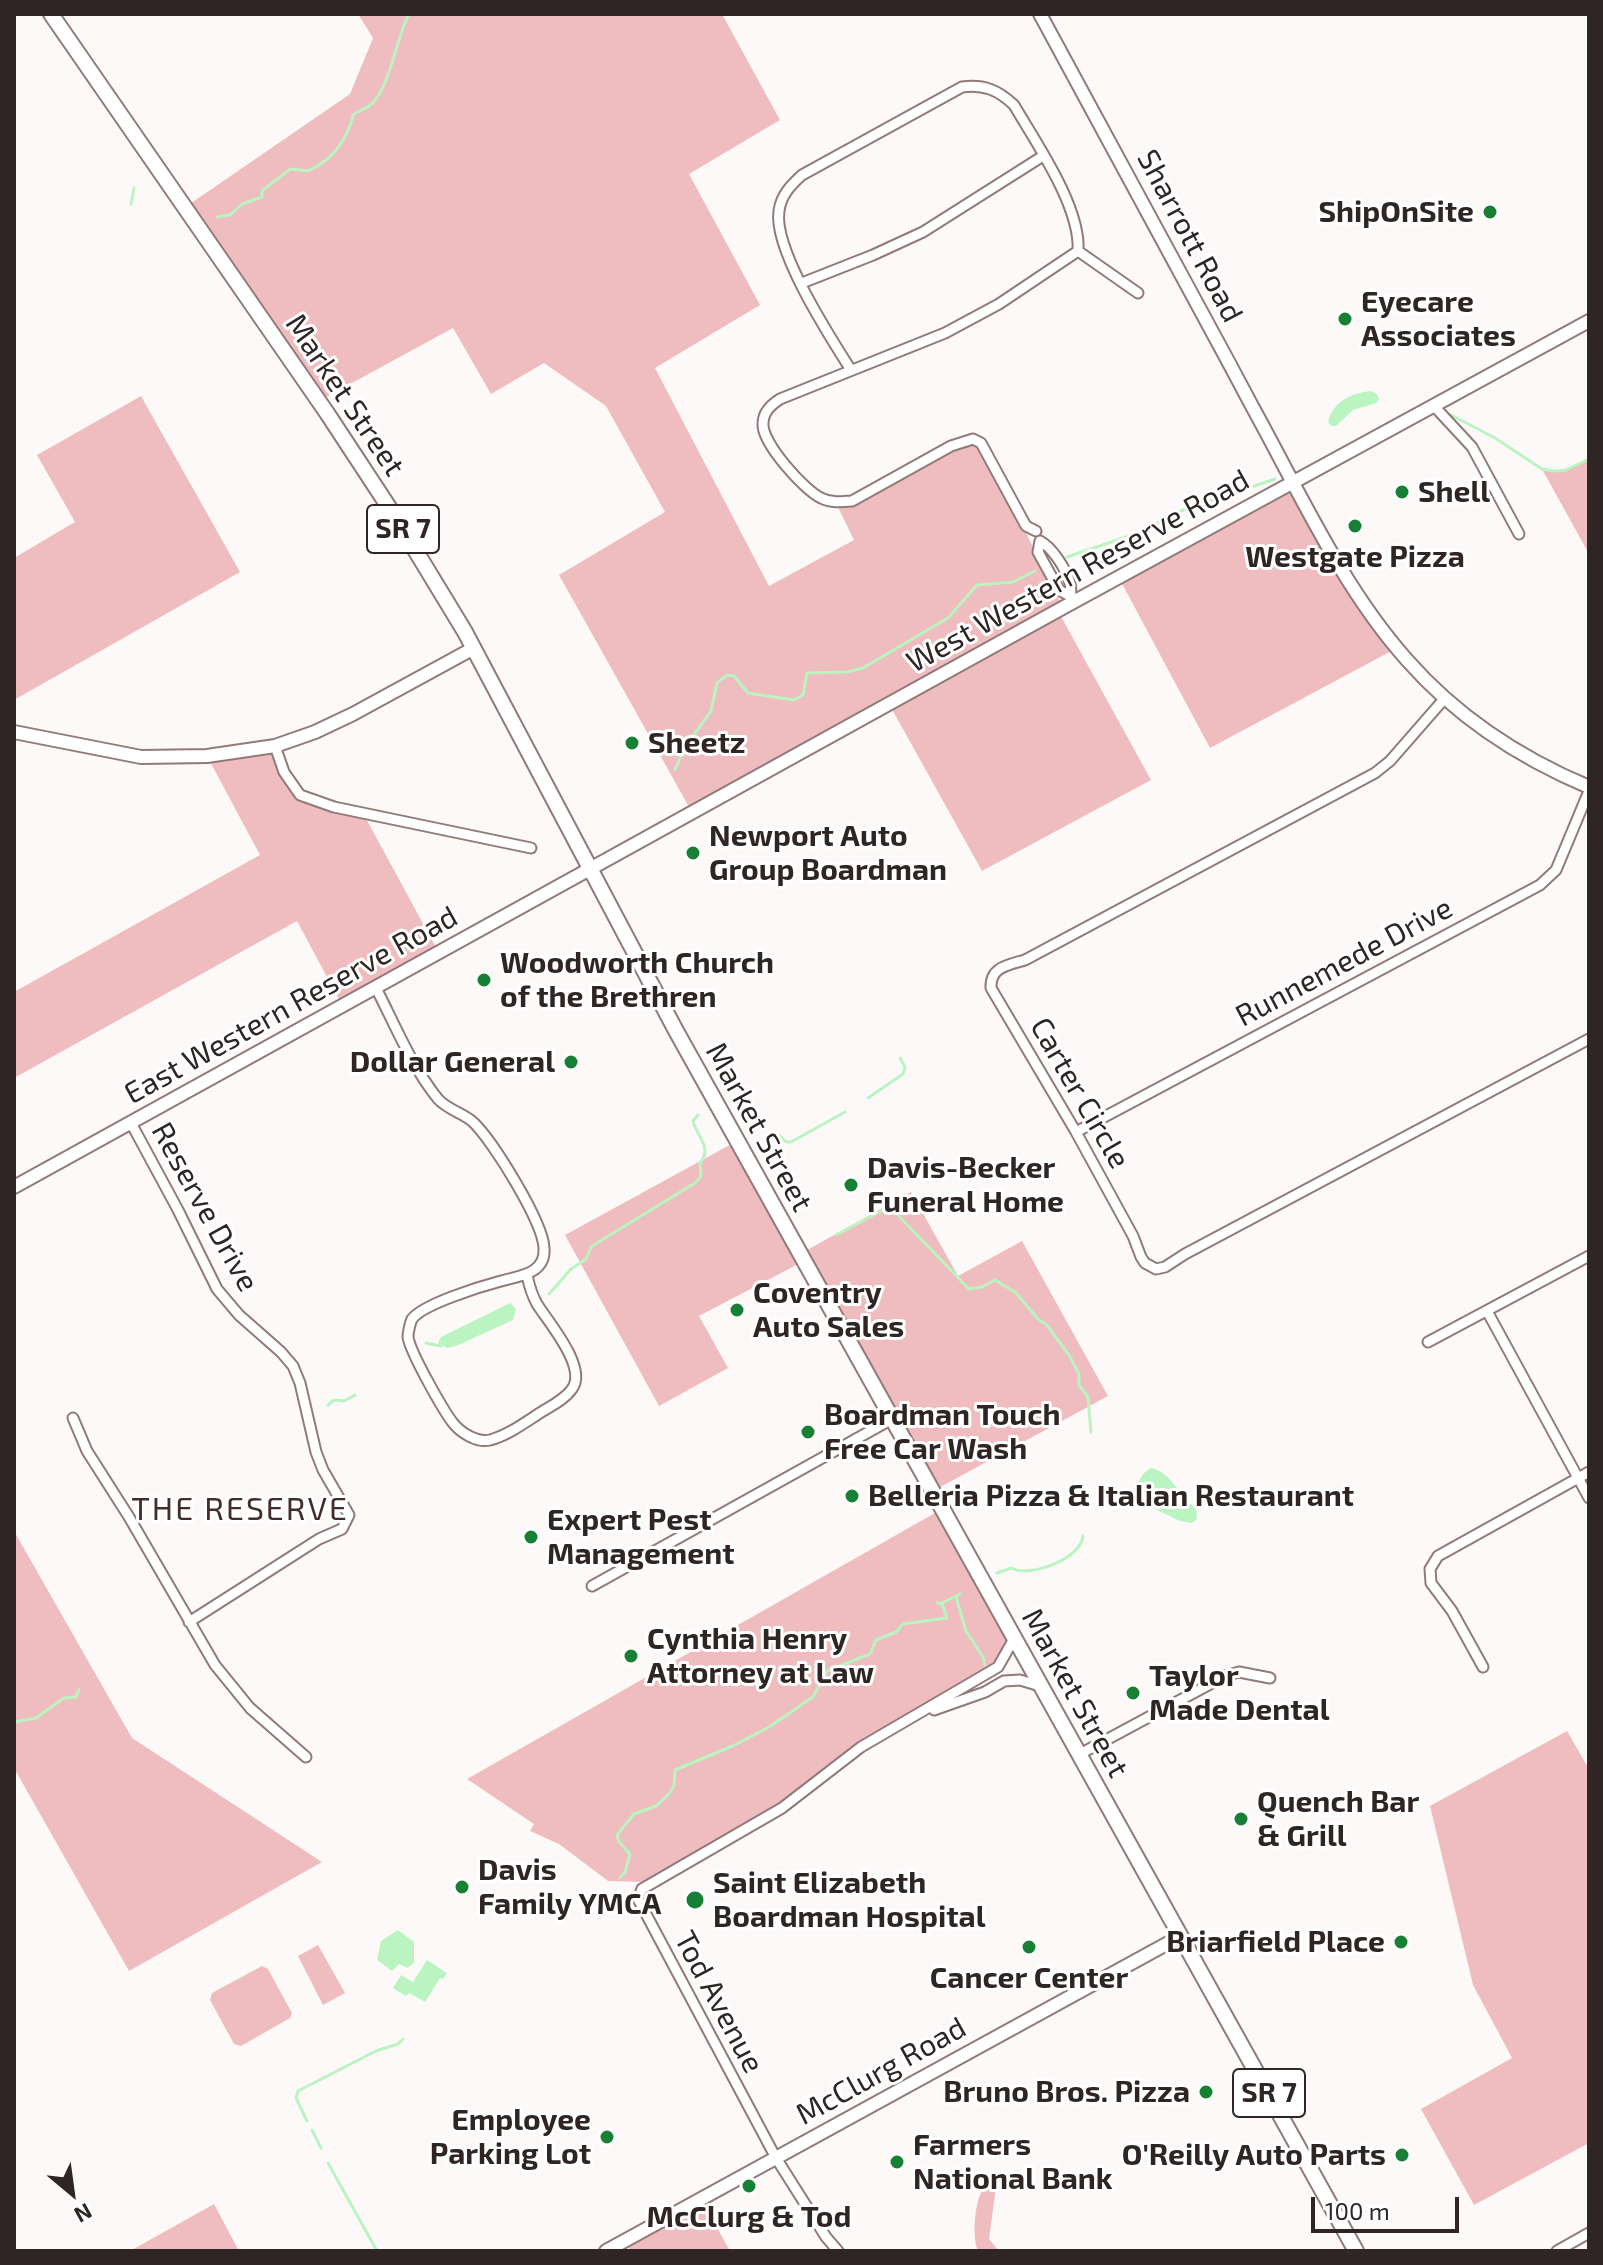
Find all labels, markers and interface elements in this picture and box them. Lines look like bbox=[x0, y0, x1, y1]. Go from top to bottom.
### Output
street label: Sharrott Road bbox=[1129, 144, 1251, 328]
place label: ShipOnSite bbox=[1318, 194, 1474, 230]
marker: ShipOnSite bbox=[1481, 203, 1499, 221]
place label: Eyecare Associates bbox=[1361, 284, 1516, 354]
street label: Market Street bbox=[278, 307, 412, 483]
marker: Eyecare Associates bbox=[1336, 310, 1354, 328]
street label: West Western Reserve Road bbox=[901, 462, 1255, 680]
place label: Shell bbox=[1418, 474, 1490, 510]
marker: Shell bbox=[1393, 483, 1411, 501]
road number: SR 7 bbox=[367, 505, 439, 553]
marker: Westgate Pizza bbox=[1346, 517, 1364, 535]
place label: Westgate Pizza bbox=[1245, 539, 1465, 575]
place label: Sheetz bbox=[648, 725, 746, 761]
marker: Sheetz bbox=[623, 734, 641, 752]
place label: Newport Auto Group Boardman bbox=[709, 818, 947, 888]
marker: Newport Auto Group Boardman bbox=[684, 844, 702, 862]
street label: Runnemede Drive bbox=[1230, 890, 1458, 1034]
street label: East Western Reserve Road bbox=[118, 898, 464, 1112]
place label: Woodworth Church of the Brethren bbox=[500, 945, 774, 1016]
marker: Woodworth Church of the Brethren bbox=[475, 971, 493, 989]
street label: Carter Circle bbox=[1022, 1011, 1138, 1175]
street label: Market Street bbox=[698, 1036, 820, 1218]
place label: Dollar General bbox=[350, 1044, 555, 1080]
marker: Dollar General bbox=[562, 1053, 580, 1071]
street label: Reserve Drive bbox=[144, 1116, 266, 1298]
place label: Davis-Becker Funeral Home bbox=[867, 1150, 1064, 1220]
marker: Davis-Becker Funeral Home bbox=[842, 1176, 860, 1194]
place label: Coventry Auto Sales bbox=[753, 1275, 904, 1346]
marker: Coventry Auto Sales bbox=[728, 1301, 746, 1319]
place label: Boardman Touch Free Car Wash bbox=[824, 1397, 1060, 1468]
marker: Boardman Touch Free Car Wash bbox=[799, 1423, 817, 1441]
place label: Belleria Pizza & Italian Restaurant bbox=[868, 1478, 1354, 1514]
marker: Belleria Pizza & Italian Restaurant bbox=[843, 1487, 861, 1505]
district label: THE RESERVE bbox=[131, 1490, 349, 1528]
place label: Expert Pest Management bbox=[547, 1502, 735, 1572]
marker: Expert Pest Management bbox=[522, 1528, 540, 1546]
street label: Market Street bbox=[1014, 1602, 1136, 1784]
place label: Cynthia Henry Attorney at Law bbox=[647, 1621, 874, 1692]
marker: Cynthia Henry Attorney at Law bbox=[622, 1647, 640, 1665]
place label: Taylor Made Dental bbox=[1149, 1658, 1330, 1728]
marker: Taylor Made Dental bbox=[1124, 1684, 1142, 1702]
place label: Quench Bar & Grill bbox=[1257, 1784, 1419, 1854]
marker: Quench Bar & Grill bbox=[1232, 1810, 1250, 1828]
place label: Davis Family YMCA bbox=[478, 1852, 661, 1922]
place label: Saint Elizabeth Boardman Hospital bbox=[713, 1865, 985, 1936]
marker: Davis Family YMCA bbox=[453, 1878, 471, 1896]
marker: Saint Elizabeth Boardman Hospital bbox=[684, 1889, 706, 1911]
place label: Briarfield Place bbox=[1166, 1924, 1385, 1960]
street label: Tod Avenue bbox=[667, 1925, 771, 2079]
marker: Briarfield Place bbox=[1392, 1933, 1410, 1951]
marker: Cancer Center bbox=[1020, 1938, 1038, 1956]
place label: Cancer Center bbox=[930, 1960, 1128, 1996]
street label: McClurg Road bbox=[790, 2010, 972, 2132]
road number: SR 7 bbox=[1233, 2069, 1305, 2117]
place label: Bruno Bros. Pizza bbox=[943, 2074, 1190, 2110]
marker: Bruno Bros. Pizza bbox=[1197, 2083, 1215, 2101]
place label: Employee Parking Lot bbox=[430, 2102, 591, 2172]
place label: Farmers National Bank bbox=[913, 2127, 1113, 2198]
marker: Employee Parking Lot bbox=[598, 2128, 616, 2146]
place label: O'Reilly Auto Parts bbox=[1122, 2137, 1386, 2173]
marker: O'Reilly Auto Parts bbox=[1393, 2146, 1411, 2164]
north arrow bbox=[32, 2153, 112, 2233]
marker: Farmers National Bank bbox=[888, 2153, 906, 2171]
marker: McClurg & Tod bbox=[740, 2177, 758, 2195]
scale bar bbox=[1315, 2181, 1463, 2231]
text: 100 m bbox=[1325, 2196, 1390, 2225]
text: N bbox=[70, 2199, 97, 2229]
place label: McClurg & Tod bbox=[647, 2199, 851, 2235]

